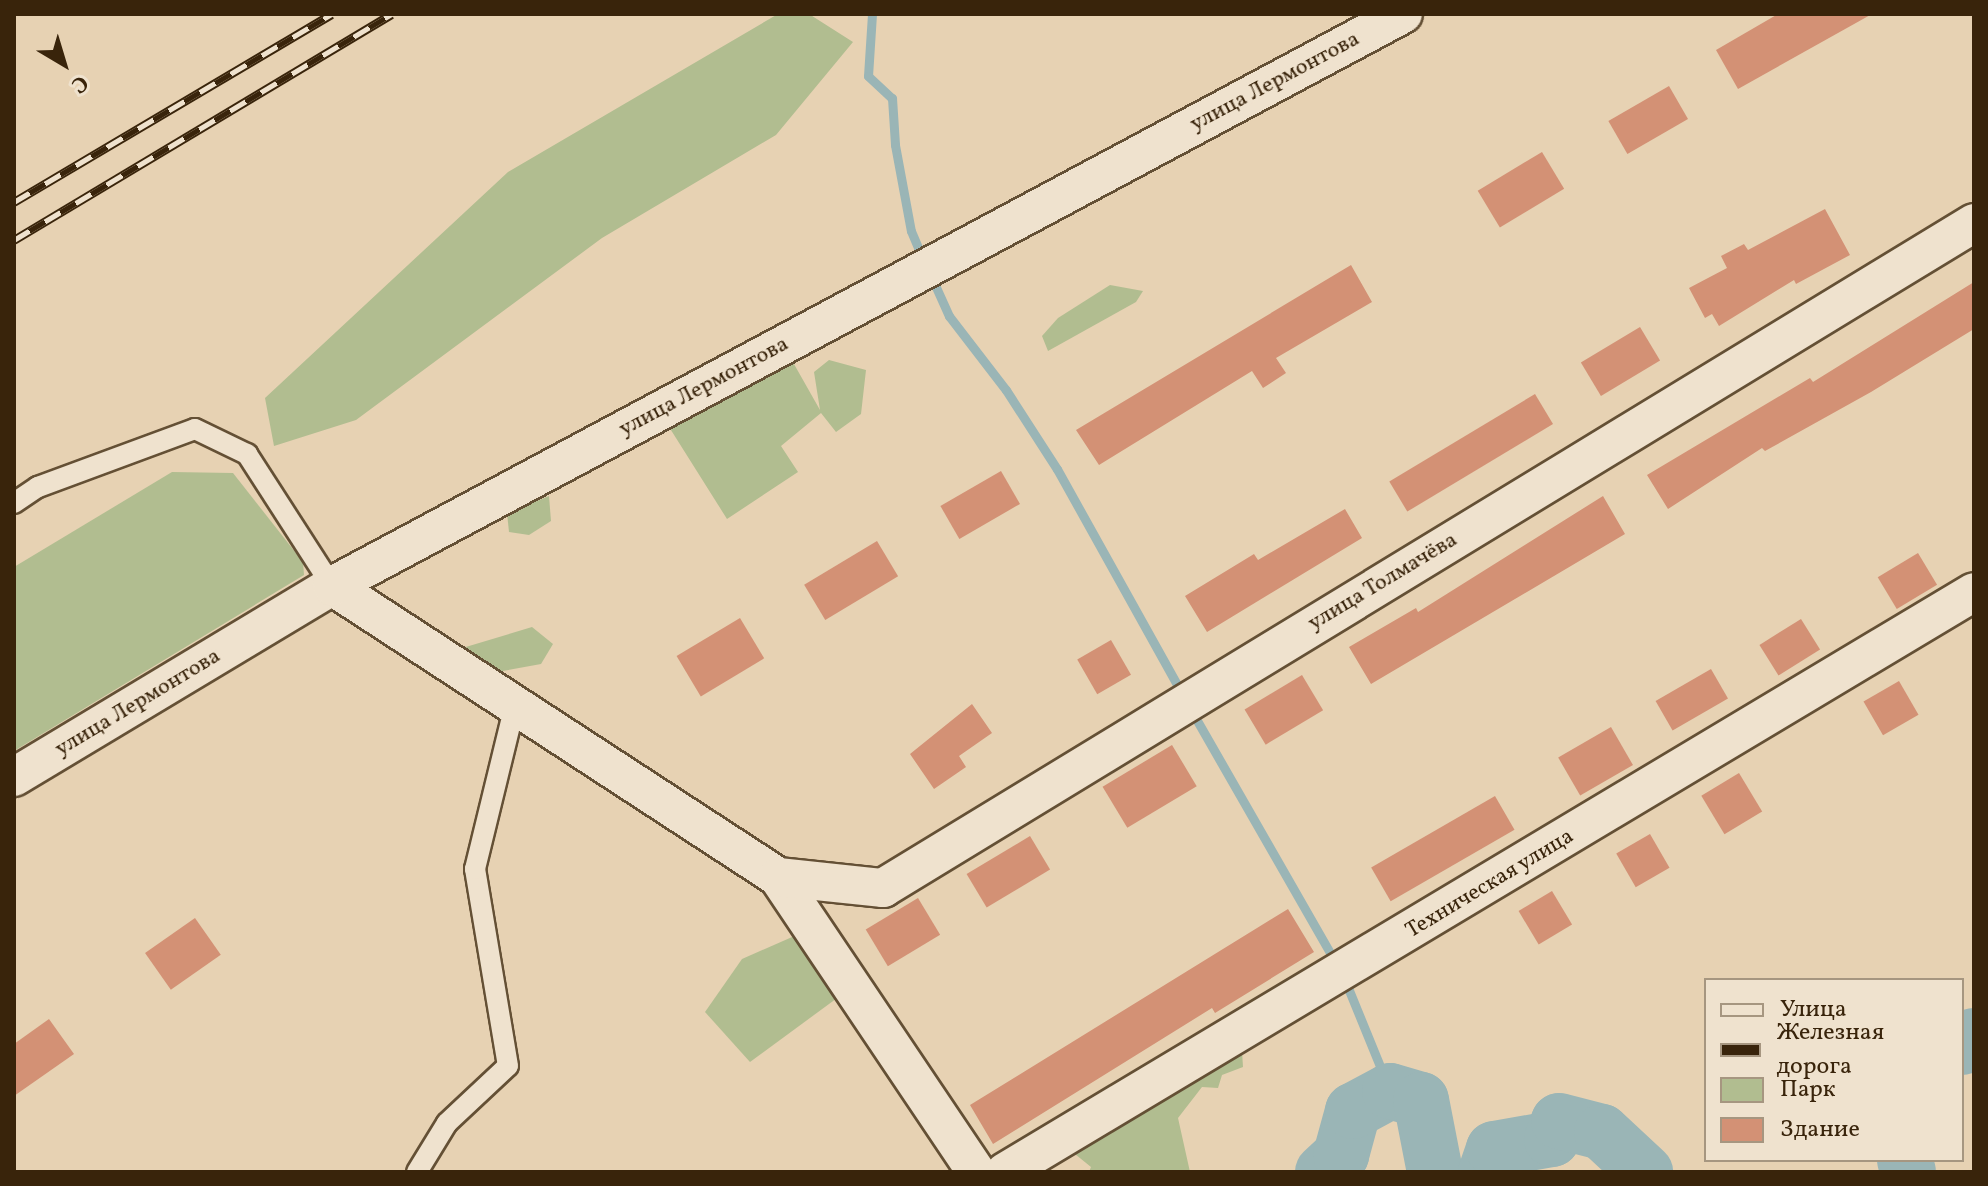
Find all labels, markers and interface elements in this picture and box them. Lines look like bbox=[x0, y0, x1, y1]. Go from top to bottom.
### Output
north arrow bbox=[24, 24, 104, 104]
street label: улица Лермонтова bbox=[1186, 26, 1364, 138]
text: С bbox=[64, 67, 94, 100]
street label: улица Лермонтова bbox=[615, 331, 793, 443]
street label: улица Толмачёва bbox=[1303, 527, 1463, 637]
street label: улица Лермонтова bbox=[51, 643, 225, 763]
street label: Техническая улица bbox=[1401, 823, 1579, 945]
legend bbox=[1704, 978, 1964, 1162]
text: Улица bbox=[1780, 993, 1847, 1027]
text: Железная дорога bbox=[1777, 1016, 1884, 1084]
text: Парк bbox=[1780, 1073, 1836, 1107]
text: Здание bbox=[1780, 1113, 1860, 1147]

